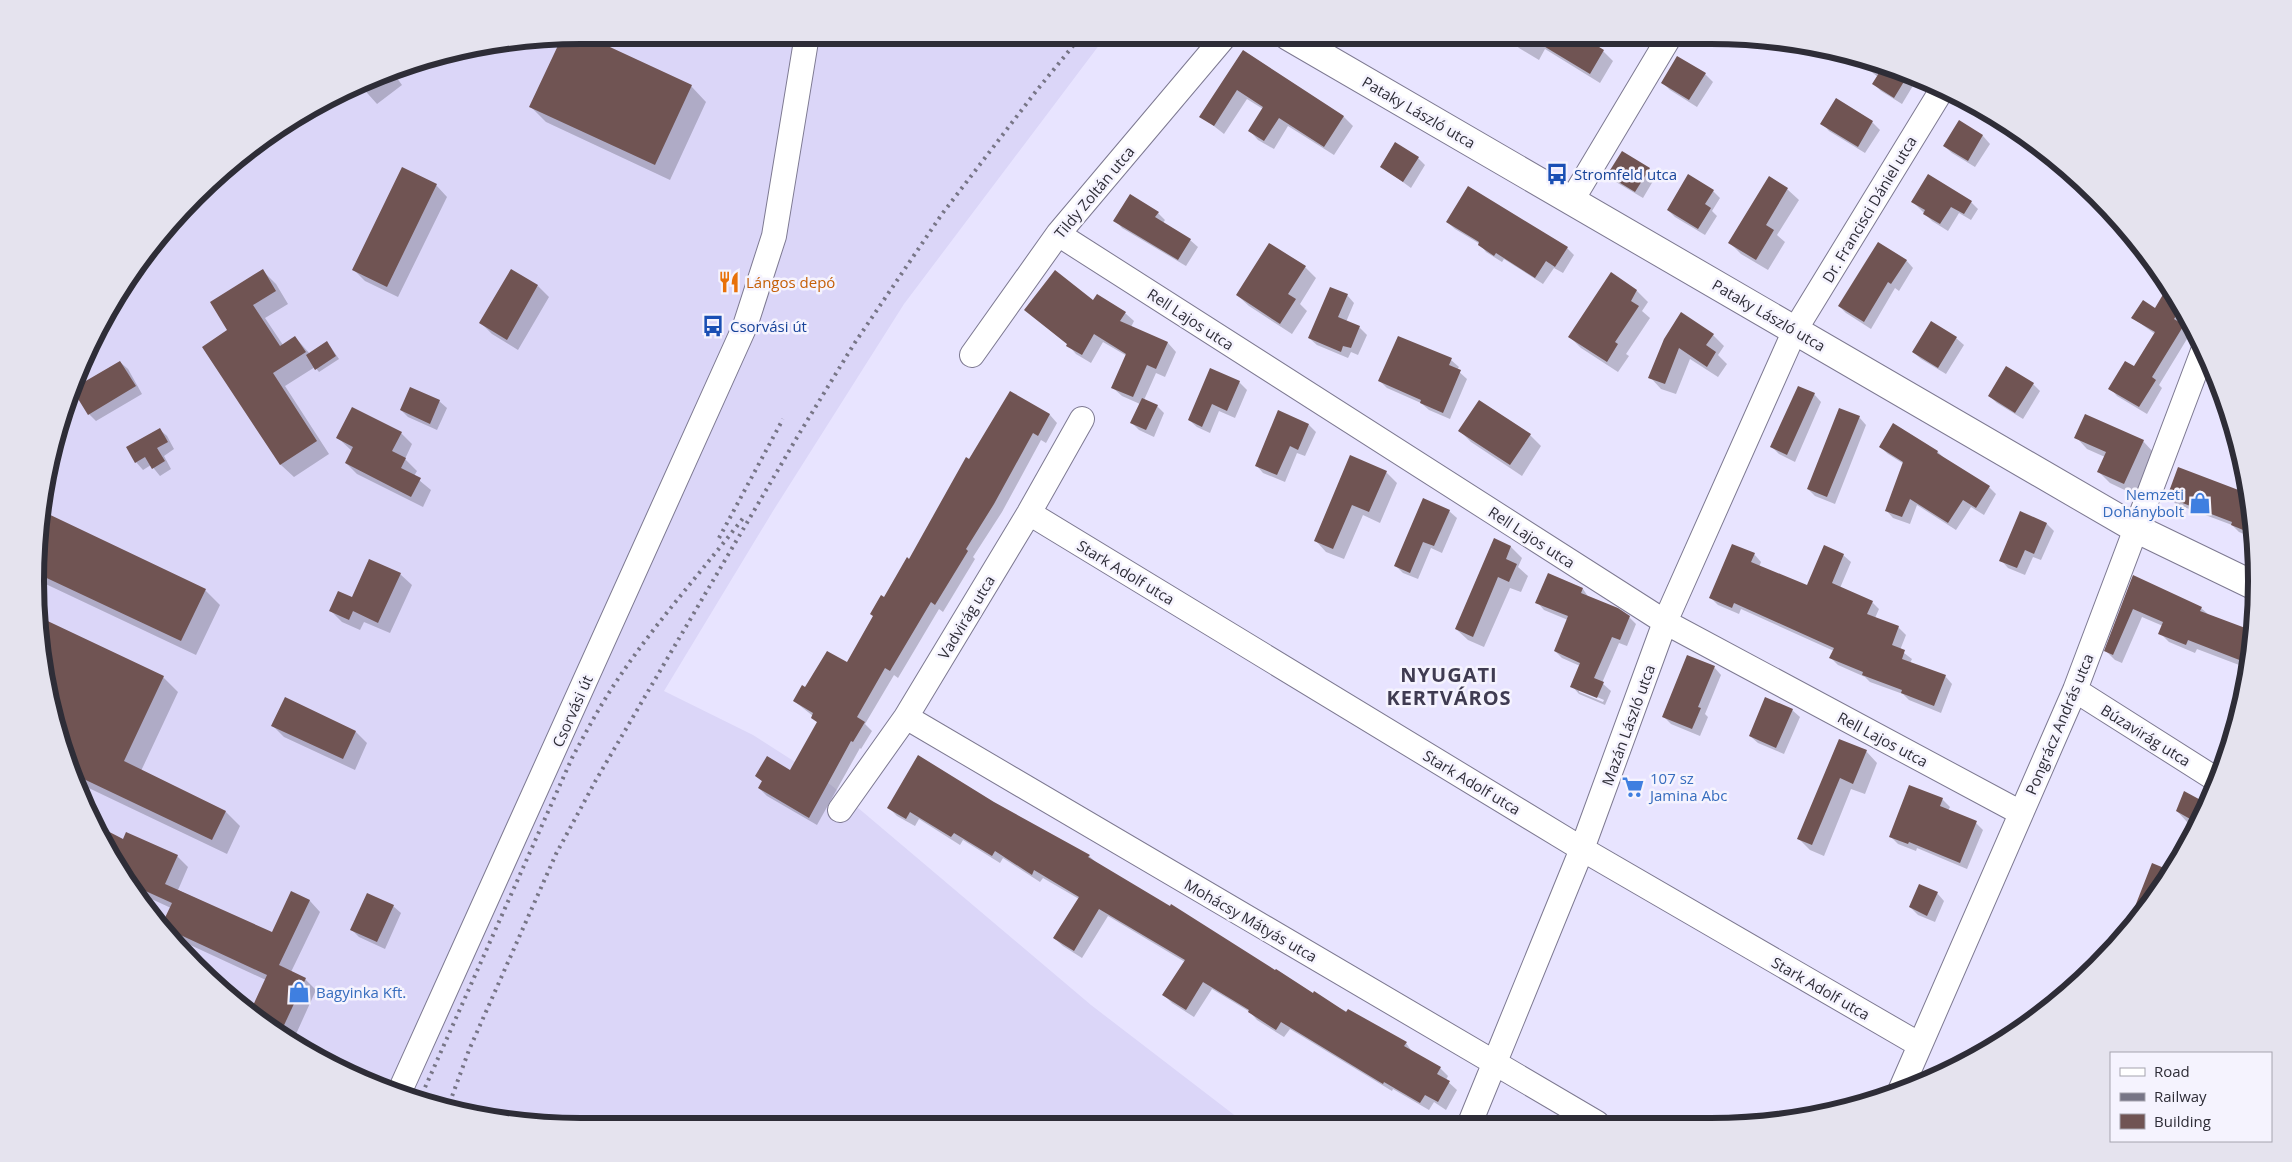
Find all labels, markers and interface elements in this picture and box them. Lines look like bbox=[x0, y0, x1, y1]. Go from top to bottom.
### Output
street label: Pataky László utca bbox=[1359, 71, 1479, 153]
street label: Dr. Francisci Dániel utca bbox=[1817, 132, 1921, 286]
street label: Tildy Zoltán utca bbox=[1049, 142, 1139, 242]
bus stop icon: Stromfeld utca bbox=[1544, 161, 1570, 187]
place label: Stromfeld utca bbox=[1574, 164, 1677, 184]
restaurant icon: Lángos depó bbox=[716, 269, 742, 295]
place label: Lángos depó bbox=[746, 272, 835, 292]
street label: Pataky László utca bbox=[1709, 274, 1829, 356]
street label: Rell Lajos utca bbox=[1144, 284, 1238, 354]
bus stop icon: Csorvási út bbox=[700, 313, 726, 339]
place label: Csorvási út bbox=[730, 316, 807, 336]
place label: Nemzeti Dohánybolt bbox=[2103, 484, 2184, 521]
shop icon: Nemzeti Dohánybolt bbox=[2187, 490, 2213, 516]
street label: Rell Lajos utca bbox=[1485, 502, 1579, 572]
street label: Stark Adolf utca bbox=[1074, 535, 1178, 609]
street label: Vadvirág utca bbox=[933, 571, 999, 663]
street label: Pongrácz András utca bbox=[2020, 650, 2098, 798]
district label: NYUGATI KERTVÁROS bbox=[1386, 661, 1512, 711]
street label: Mazán László utca bbox=[1597, 662, 1659, 788]
street label: Csorvási út bbox=[547, 672, 597, 750]
street label: Búzavirág utca bbox=[2097, 699, 2195, 771]
street label: Rell Lajos utca bbox=[1834, 707, 1932, 771]
street label: Stark Adolf utca bbox=[1420, 745, 1524, 819]
place label: 107 sz Jamina Abc bbox=[1648, 768, 1727, 805]
supermarket icon: 107 sz Jamina Abc bbox=[1620, 774, 1646, 800]
street label: Mohácsy Mátyás utca bbox=[1181, 874, 1321, 966]
street label: Stark Adolf utca bbox=[1768, 952, 1874, 1024]
shop icon: Bagyinka Kft. bbox=[286, 979, 312, 1005]
place label: Bagyinka Kft. bbox=[316, 982, 406, 1002]
legend bbox=[2110, 1052, 2272, 1142]
text: Road bbox=[2154, 1061, 2190, 1081]
text: Railway bbox=[2154, 1086, 2207, 1106]
text: Building bbox=[2154, 1111, 2211, 1131]

